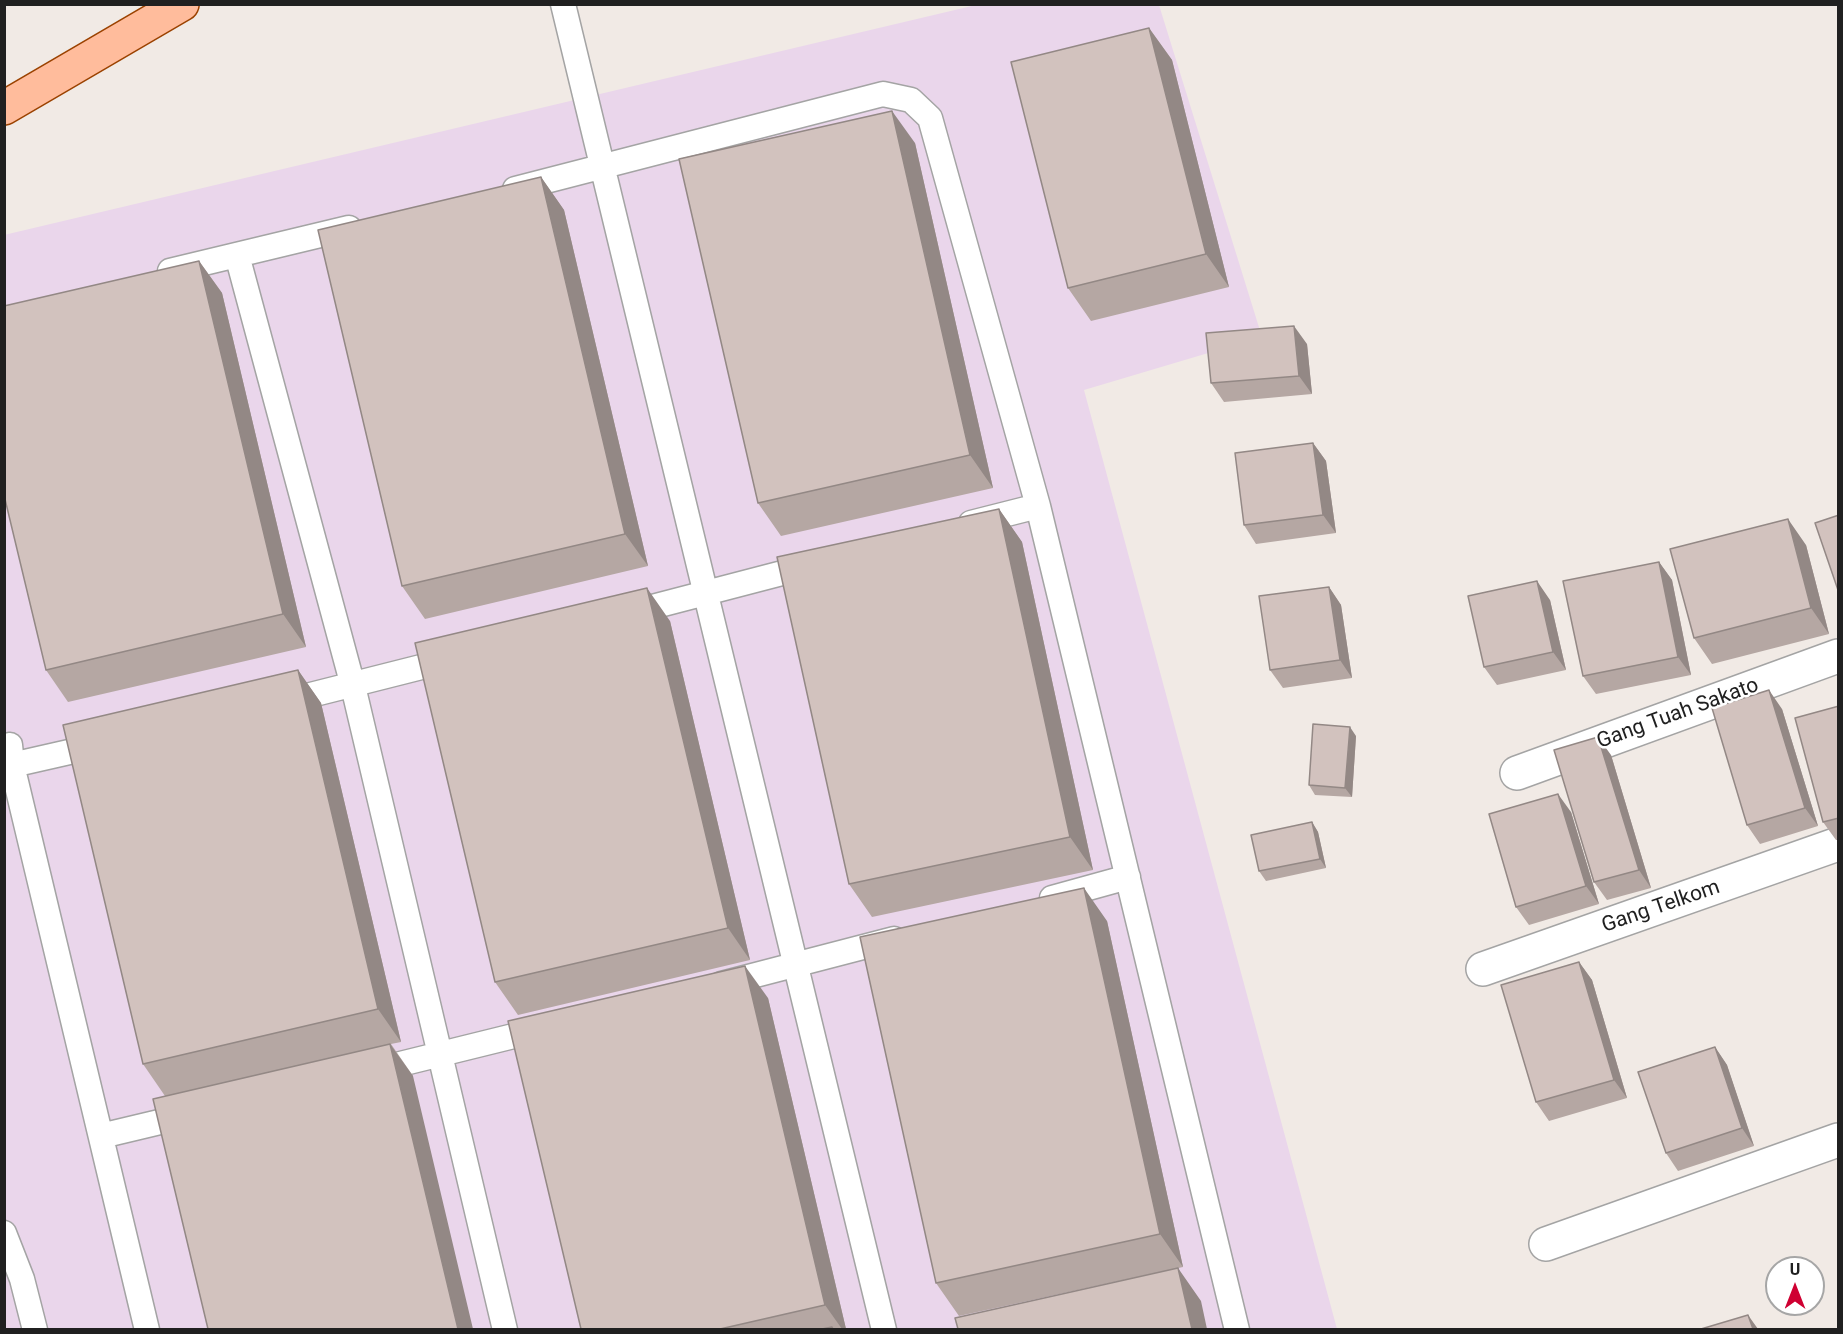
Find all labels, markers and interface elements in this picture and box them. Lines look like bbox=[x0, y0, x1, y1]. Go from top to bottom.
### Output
street label: Gang Tuah Sakato bbox=[1594, 673, 1762, 755]
street label: Gang Telkom bbox=[1599, 875, 1723, 939]
north arrow bbox=[1765, 1256, 1825, 1316]
text: U bbox=[1790, 1260, 1800, 1279]

